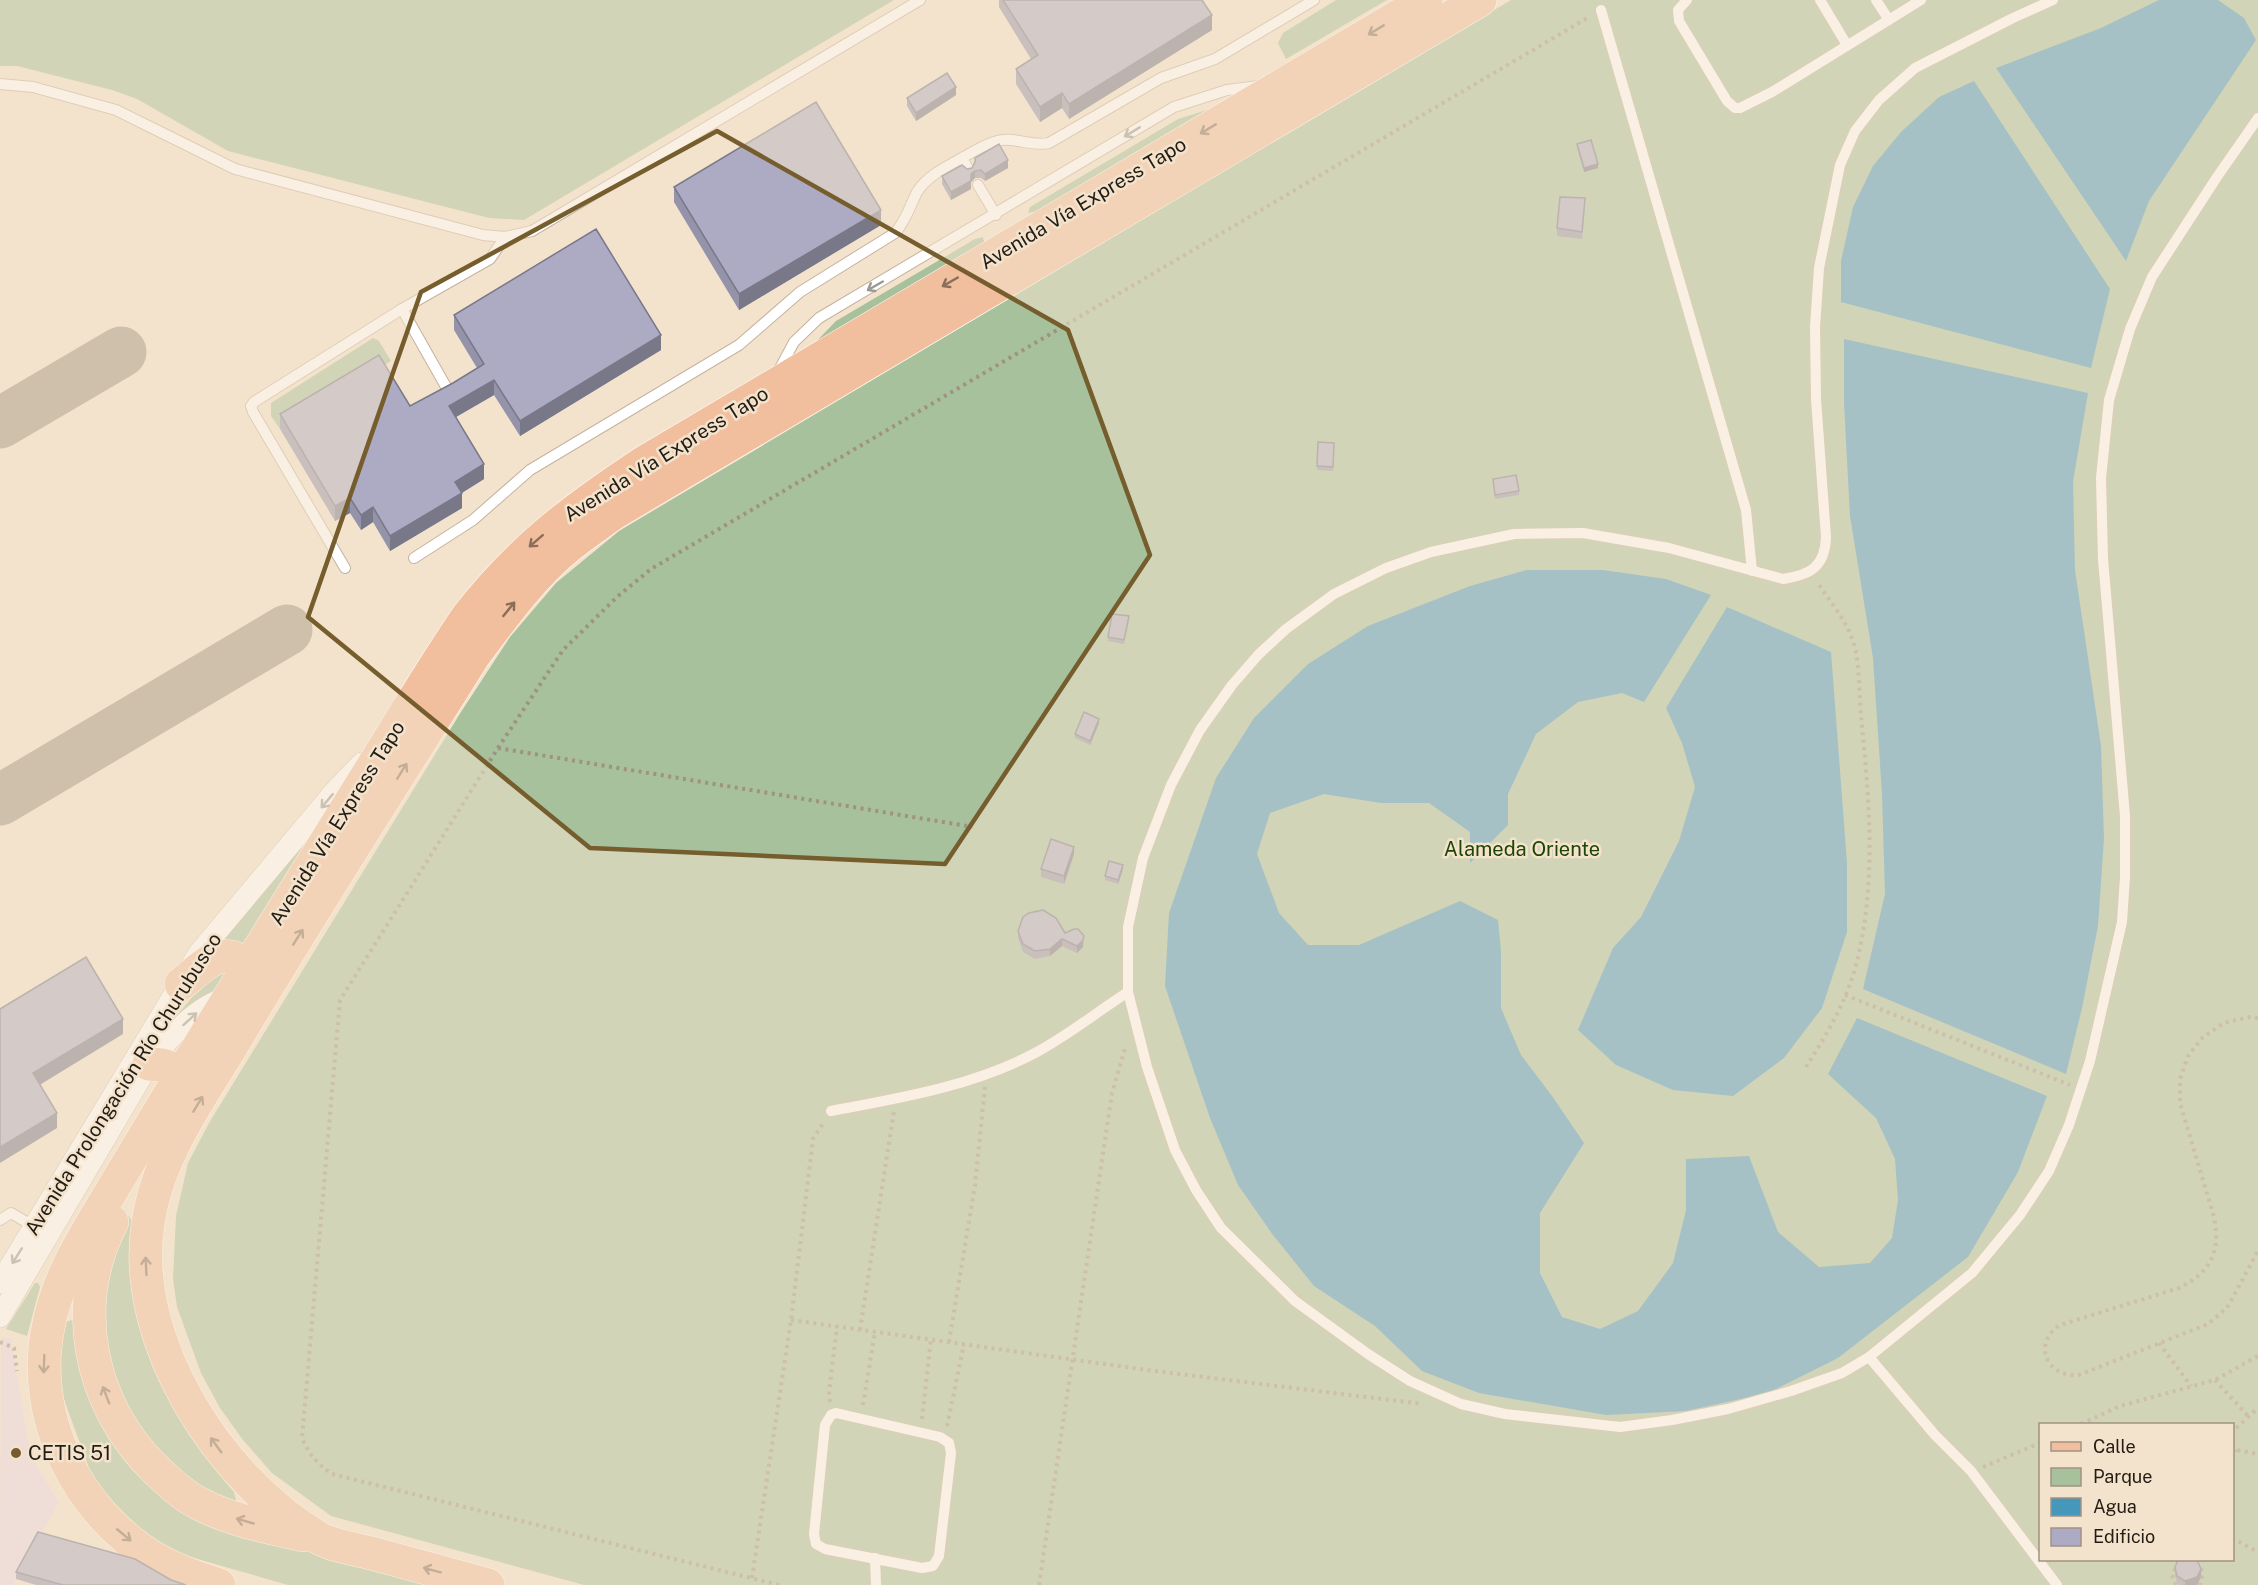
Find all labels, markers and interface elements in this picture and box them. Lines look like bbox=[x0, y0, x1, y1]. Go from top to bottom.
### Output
one-way arrow bbox=[1368, 24, 1385, 36]
one-way arrow bbox=[1200, 124, 1217, 136]
one-way arrow bbox=[1124, 126, 1141, 138]
street label: Avenida Vía Express Tapo bbox=[975, 132, 1191, 274]
one-way arrow bbox=[942, 276, 959, 288]
one-way arrow bbox=[867, 280, 884, 292]
street label: Avenida Vía Express Tapo bbox=[559, 381, 773, 527]
one-way arrow bbox=[529, 534, 544, 548]
one-way arrow bbox=[503, 601, 516, 617]
street label: Avenida Vía Express Tapo bbox=[264, 716, 410, 930]
one-way arrow bbox=[396, 763, 408, 780]
one-way arrow bbox=[320, 793, 333, 809]
park label: Alameda Oriente bbox=[1444, 837, 1600, 861]
street label: Avenida Prolongación Río Churubusco bbox=[20, 928, 226, 1240]
one-way arrow bbox=[292, 928, 305, 945]
one-way arrow bbox=[183, 1012, 198, 1026]
one-way arrow bbox=[192, 1096, 204, 1113]
one-way arrow bbox=[11, 1247, 23, 1264]
one-way arrow bbox=[141, 1257, 152, 1276]
one-way arrow bbox=[39, 1353, 50, 1373]
one-way arrow bbox=[99, 1386, 110, 1405]
legend bbox=[2039, 1423, 2234, 1561]
text: Calle bbox=[2093, 1436, 2136, 1457]
one-way arrow bbox=[210, 1438, 223, 1454]
place label: CETIS 51 bbox=[28, 1441, 111, 1465]
marker: CETIS 51 bbox=[9, 1446, 23, 1460]
text: Parque bbox=[2093, 1466, 2153, 1487]
text: Agua bbox=[2093, 1496, 2137, 1517]
one-way arrow bbox=[236, 1514, 255, 1526]
text: Edificio bbox=[2093, 1526, 2155, 1547]
one-way arrow bbox=[116, 1528, 131, 1542]
one-way arrow bbox=[423, 1563, 442, 1575]

